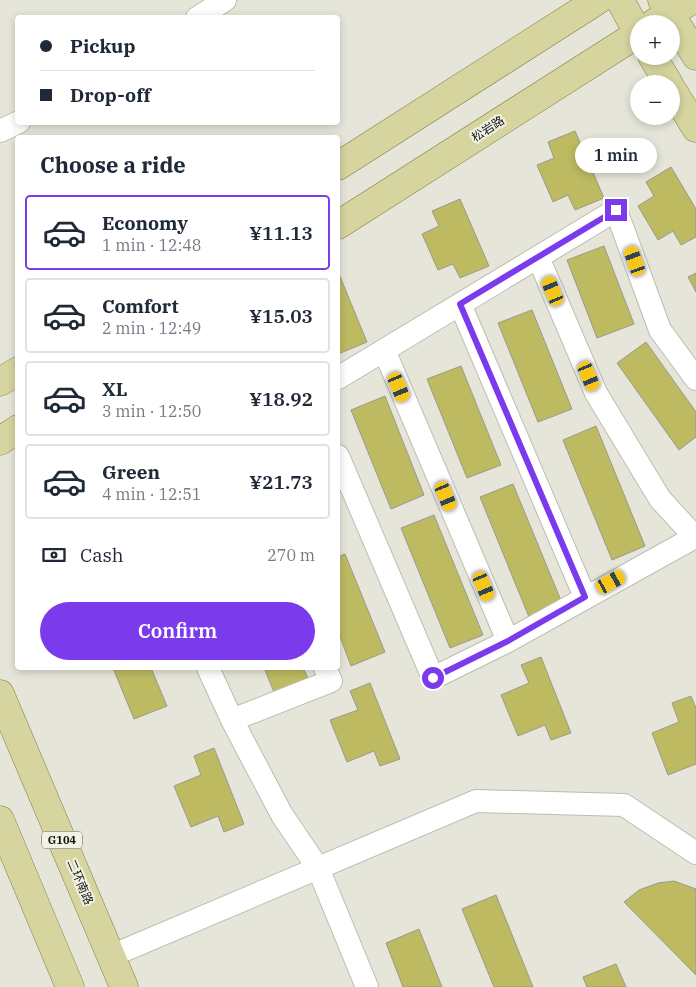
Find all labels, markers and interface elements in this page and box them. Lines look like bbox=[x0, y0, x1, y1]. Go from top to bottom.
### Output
map controls bbox=[630, 15, 680, 125]
button: + bbox=[630, 15, 680, 65]
text: Pickup bbox=[70, 34, 135, 58]
button: − bbox=[630, 75, 680, 125]
text: Drop-off bbox=[70, 83, 151, 107]
street label: 松岩路 bbox=[469, 112, 507, 145]
callout: 1 min bbox=[575, 138, 657, 172]
text: 1 min bbox=[594, 145, 638, 165]
text: Choose a ride bbox=[40, 150, 186, 179]
route end bbox=[605, 199, 627, 221]
icon: car bbox=[42, 210, 87, 255]
text: Economy bbox=[102, 211, 188, 235]
text: ¥11.13 bbox=[249, 221, 313, 245]
text: 1 min · 12:48 bbox=[102, 235, 201, 255]
car bbox=[622, 244, 647, 278]
car bbox=[540, 274, 565, 308]
icon: car bbox=[42, 293, 87, 338]
text: Comfort bbox=[102, 294, 179, 318]
text: ¥15.03 bbox=[249, 304, 313, 328]
text: 2 min · 12:49 bbox=[102, 318, 201, 338]
car bbox=[576, 359, 601, 393]
car bbox=[386, 370, 411, 404]
icon: car bbox=[42, 376, 87, 421]
text: XL bbox=[102, 377, 128, 401]
text: ¥18.92 bbox=[249, 387, 313, 411]
text: 3 min · 12:50 bbox=[102, 401, 201, 421]
icon: car bbox=[42, 459, 87, 504]
text: Green bbox=[102, 460, 160, 484]
text: ¥21.73 bbox=[249, 470, 313, 494]
car bbox=[433, 479, 458, 513]
text: 4 min · 12:51 bbox=[102, 484, 201, 504]
icon: cash bbox=[40, 541, 68, 569]
text: Cash bbox=[80, 543, 124, 567]
text: 270 m bbox=[267, 545, 315, 565]
car bbox=[594, 568, 627, 596]
car bbox=[471, 569, 496, 603]
button: Confirm bbox=[40, 602, 315, 660]
route start bbox=[422, 667, 444, 689]
road number: G104 bbox=[42, 832, 82, 848]
street label: 二环南路 bbox=[64, 857, 97, 907]

